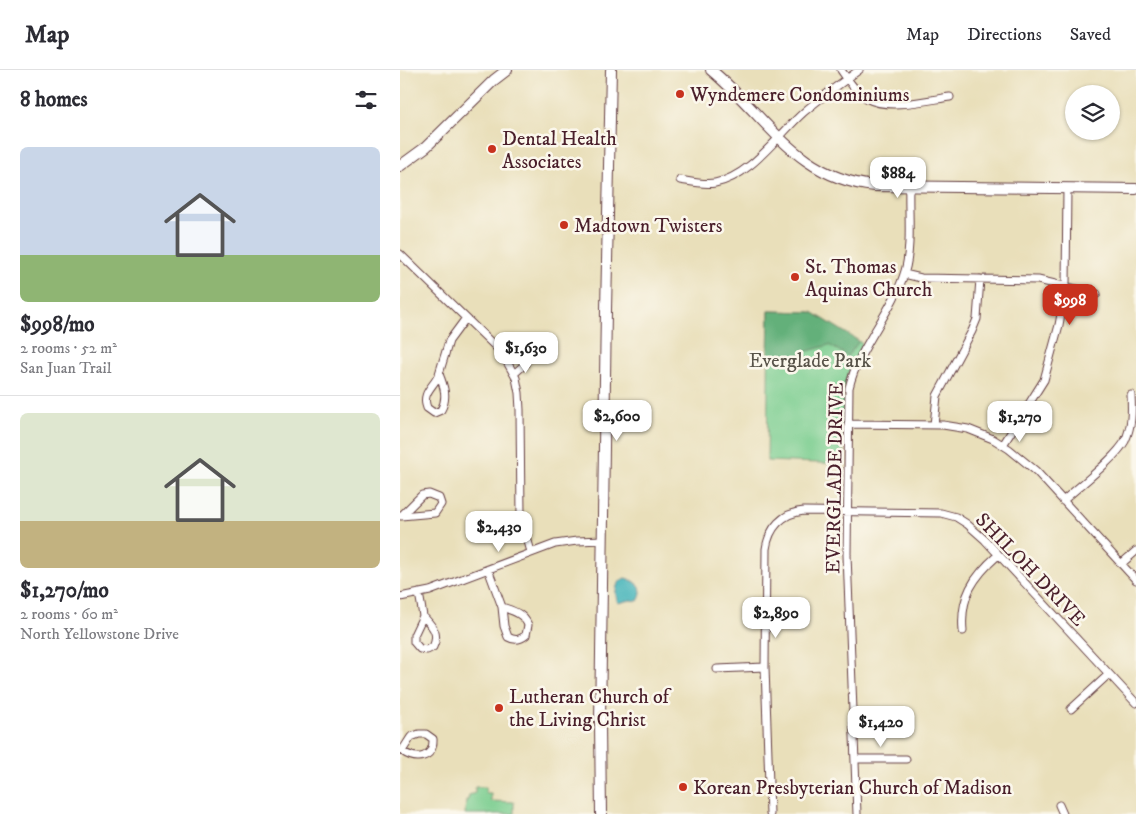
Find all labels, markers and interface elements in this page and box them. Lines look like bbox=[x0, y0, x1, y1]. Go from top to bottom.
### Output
text: Map bbox=[25, 20, 69, 50]
text: Map bbox=[906, 24, 939, 46]
text: Directions bbox=[967, 24, 1042, 46]
text: Saved bbox=[1070, 24, 1111, 46]
place label: Wyndemere Condominiums bbox=[689, 83, 910, 108]
map controls bbox=[1065, 85, 1120, 140]
button: layers bbox=[1065, 85, 1120, 140]
icon: filters bbox=[352, 86, 380, 114]
text: 8 homes bbox=[20, 87, 88, 113]
marker: Wyndemere Condominiums bbox=[674, 88, 686, 100]
place label: Dental Health Associates bbox=[502, 127, 617, 175]
marker: Dental Health Associates bbox=[486, 143, 498, 155]
pin: $884 bbox=[868, 156, 928, 199]
text: $884 bbox=[881, 163, 915, 183]
icon: home bbox=[155, 180, 245, 270]
place label: Madtown Twisters bbox=[574, 214, 723, 239]
marker: Madtown Twisters bbox=[558, 219, 570, 231]
place label: St. Thomas Aquinas Church bbox=[805, 255, 933, 303]
marker: St. Thomas Aquinas Church bbox=[789, 271, 801, 283]
pin: $998 bbox=[1040, 284, 1100, 326]
text: $998 bbox=[1054, 290, 1086, 310]
text: $998/mo bbox=[20, 312, 95, 338]
pin: $1,630 bbox=[485, 332, 567, 374]
text: 2 rooms · 52 m² bbox=[20, 338, 117, 358]
text: $1,630 bbox=[505, 338, 547, 358]
park label: Everglade Park bbox=[749, 349, 871, 374]
text: San Juan Trail bbox=[20, 358, 112, 378]
street label: EVERGLADE DRIVE bbox=[821, 382, 850, 574]
pin: $2,600 bbox=[576, 400, 658, 442]
pin: $1,270 bbox=[979, 400, 1061, 443]
text: $2,600 bbox=[594, 406, 640, 426]
text: $1,270 bbox=[998, 407, 1042, 427]
icon: home bbox=[155, 445, 245, 535]
street label: SHILOH DRIVE bbox=[970, 508, 1090, 632]
pin: $2,430 bbox=[458, 510, 540, 553]
text: $2,430 bbox=[476, 517, 522, 537]
text: $1,270/mo bbox=[20, 578, 109, 604]
pin: $2,890 bbox=[735, 596, 817, 639]
text: $2,890 bbox=[753, 603, 799, 623]
text: 2 rooms · 60 m² bbox=[20, 604, 118, 624]
text: North Yellowstone Drive bbox=[20, 624, 179, 644]
place label: Lutheran Church of the Living Christ bbox=[509, 685, 673, 733]
marker: Lutheran Church of the Living Christ bbox=[493, 702, 505, 714]
pin: $1,420 bbox=[840, 706, 922, 748]
text: $1,420 bbox=[859, 712, 903, 732]
place label: Korean Presbyterian Church of Madison bbox=[693, 776, 1013, 801]
marker: Korean Presbyterian Church of Madison bbox=[677, 781, 689, 793]

